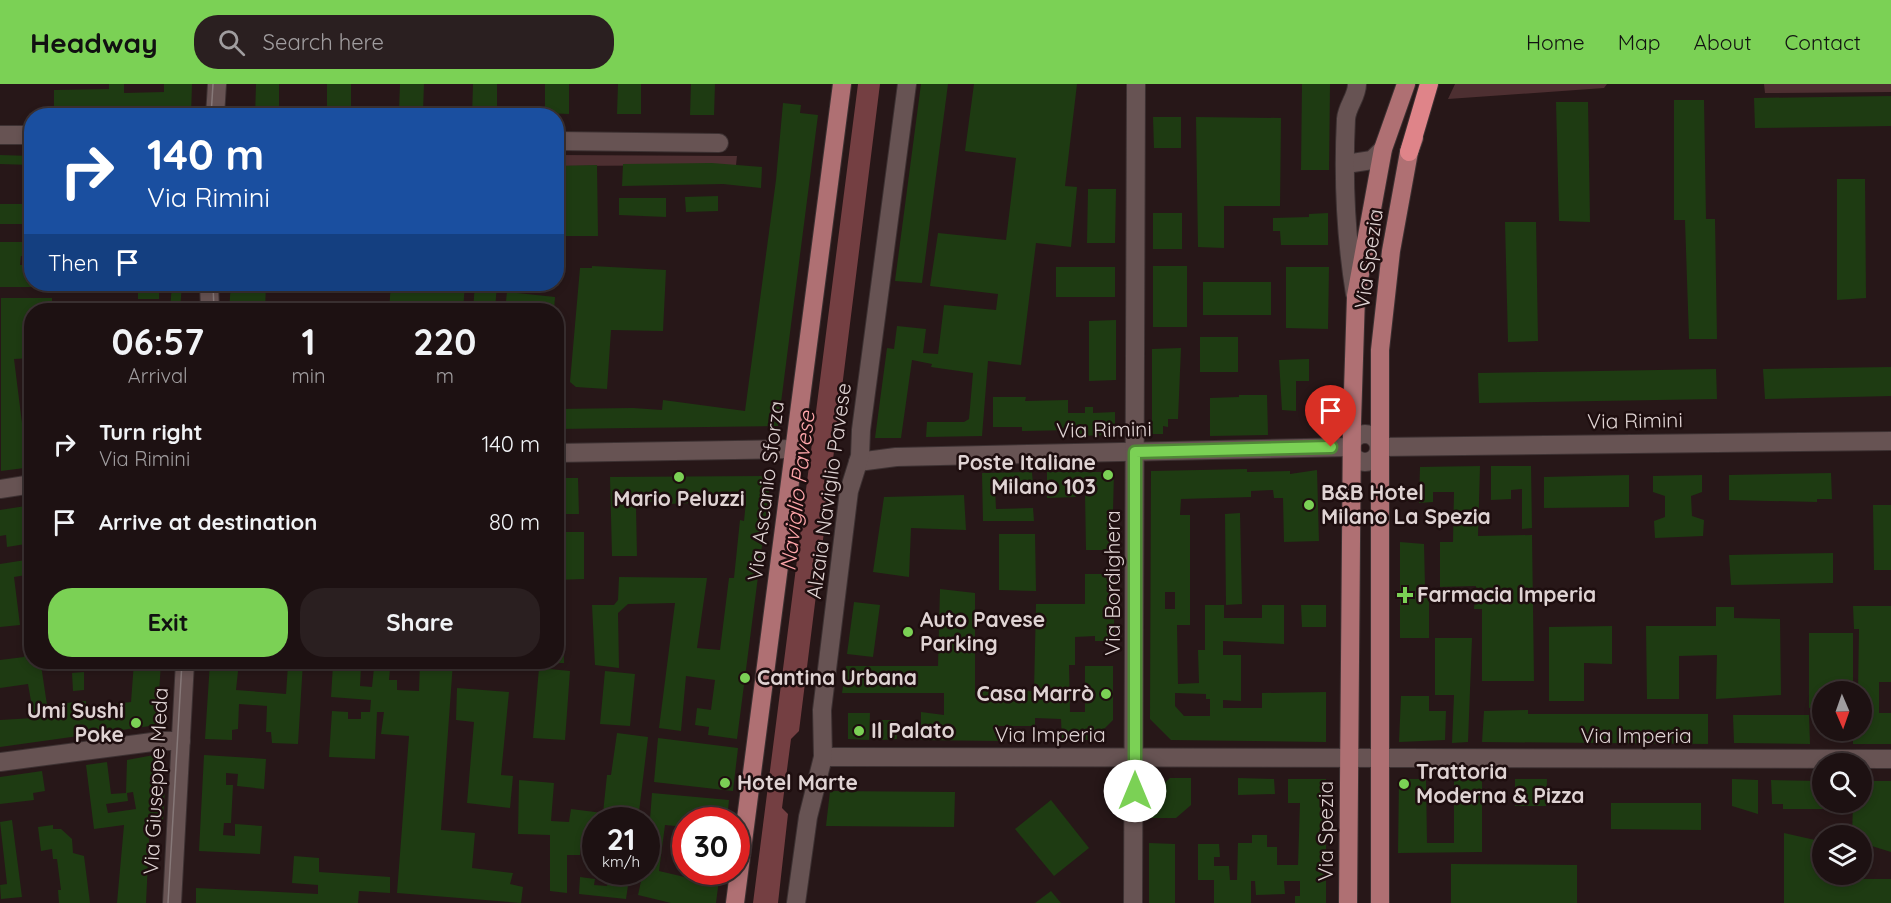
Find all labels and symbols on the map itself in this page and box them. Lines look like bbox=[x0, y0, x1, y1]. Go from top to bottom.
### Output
street label: Via Spezia bbox=[1348, 207, 1388, 310]
street label: Alzaia Naviglio Pavese bbox=[800, 381, 856, 601]
pin bbox=[1305, 385, 1356, 447]
street label: Via Ascanio Sforza bbox=[741, 399, 789, 582]
street label: Via Rimini bbox=[1587, 406, 1683, 434]
water label: Naviglio Pavese bbox=[773, 408, 821, 573]
street label: Via Rimini bbox=[1056, 415, 1152, 443]
place label: Poste Italiane Milano 103 bbox=[957, 449, 1096, 499]
marker: Poste Italiane Milano 103 bbox=[1101, 468, 1115, 482]
marker: Mario Peluzzi bbox=[672, 470, 686, 484]
place label: B&B Hotel Milano La Spezia bbox=[1321, 479, 1491, 529]
place label: Mario Peluzzi bbox=[613, 485, 745, 511]
marker: B&B Hotel Milano La Spezia bbox=[1302, 498, 1316, 512]
street label: Via Bordighera bbox=[1099, 510, 1125, 656]
place label: Farmacia Imperia bbox=[1417, 581, 1596, 607]
marker: Farmacia Imperia bbox=[1398, 588, 1412, 602]
place label: Auto Pavese Parking bbox=[920, 606, 1045, 656]
marker: Auto Pavese Parking bbox=[901, 625, 915, 639]
place label: Cantina Urbana bbox=[757, 664, 917, 690]
marker: Cantina Urbana bbox=[738, 671, 752, 685]
place label: Casa Marrò bbox=[977, 680, 1094, 706]
north arrow bbox=[1812, 681, 1872, 741]
street label: Via Giuseppe Meda bbox=[137, 687, 173, 875]
marker: Casa Marrò bbox=[1099, 687, 1113, 701]
place label: Umi Sushi Poke bbox=[27, 697, 124, 747]
marker: Umi Sushi Poke bbox=[129, 716, 143, 730]
place label: Il Palato bbox=[871, 717, 955, 743]
street label: Via Imperia bbox=[994, 721, 1106, 747]
street label: Via Imperia bbox=[1580, 722, 1692, 748]
marker: Il Palato bbox=[852, 724, 866, 738]
place label: Trattoria Moderna & Pizza bbox=[1416, 758, 1584, 808]
position arrow bbox=[1103, 759, 1167, 823]
place label: Hotel Marte bbox=[737, 769, 858, 795]
marker: Hotel Marte bbox=[718, 776, 732, 790]
marker: Trattoria Moderna & Pizza bbox=[1397, 777, 1411, 791]
street label: Via Spezia bbox=[1312, 781, 1338, 881]
speed limit sign: 30 bbox=[672, 807, 750, 885]

